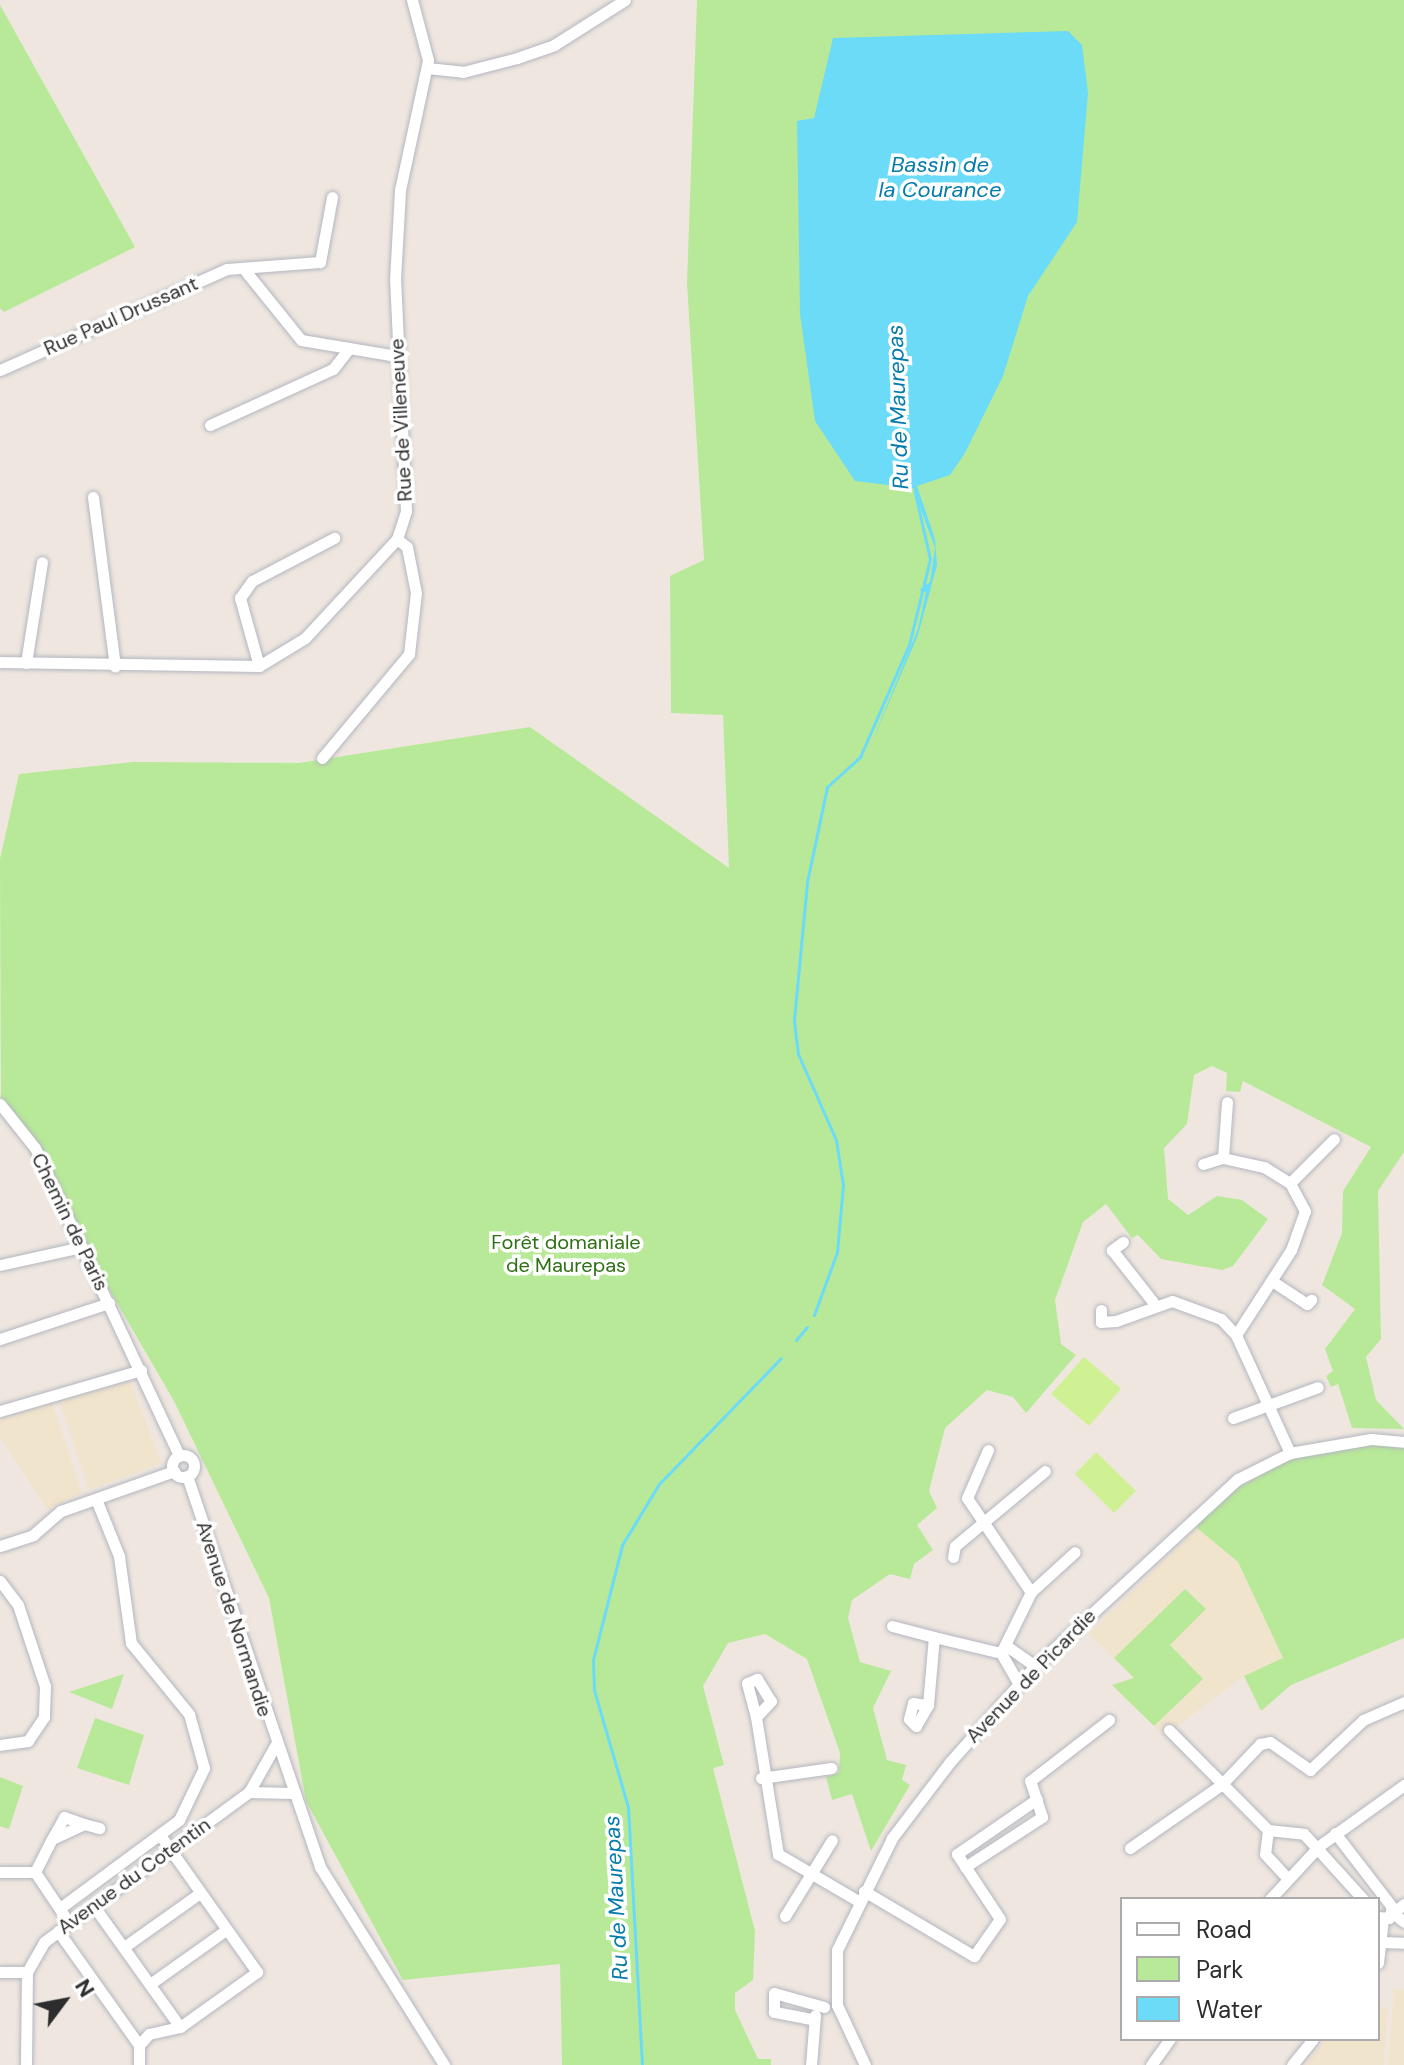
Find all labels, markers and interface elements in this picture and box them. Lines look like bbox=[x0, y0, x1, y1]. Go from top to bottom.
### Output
water label: Bassin de la Courance bbox=[879, 151, 1001, 202]
street label: Rue Paul Drussant bbox=[40, 271, 202, 361]
water label: Ru de Maurepas bbox=[882, 324, 914, 490]
street label: Rue de Villeneuve bbox=[385, 338, 417, 502]
street label: Chemin de Paris bbox=[26, 1149, 114, 1295]
park label: Forêt domaniale de Maurepas bbox=[491, 1230, 641, 1277]
street label: Avenue de Normandie bbox=[191, 1518, 277, 1720]
street label: Avenue de Picardie bbox=[961, 1604, 1101, 1748]
street label: Avenue du Cotentin bbox=[53, 1813, 215, 1939]
water label: Ru de Maurepas bbox=[598, 1815, 634, 1981]
legend bbox=[1120, 1897, 1380, 2041]
text: Road bbox=[1196, 1914, 1252, 1945]
text: Park bbox=[1196, 1954, 1243, 1985]
north arrow bbox=[24, 1961, 104, 2041]
text: N bbox=[68, 1974, 101, 2002]
text: Water bbox=[1196, 1994, 1262, 2025]

